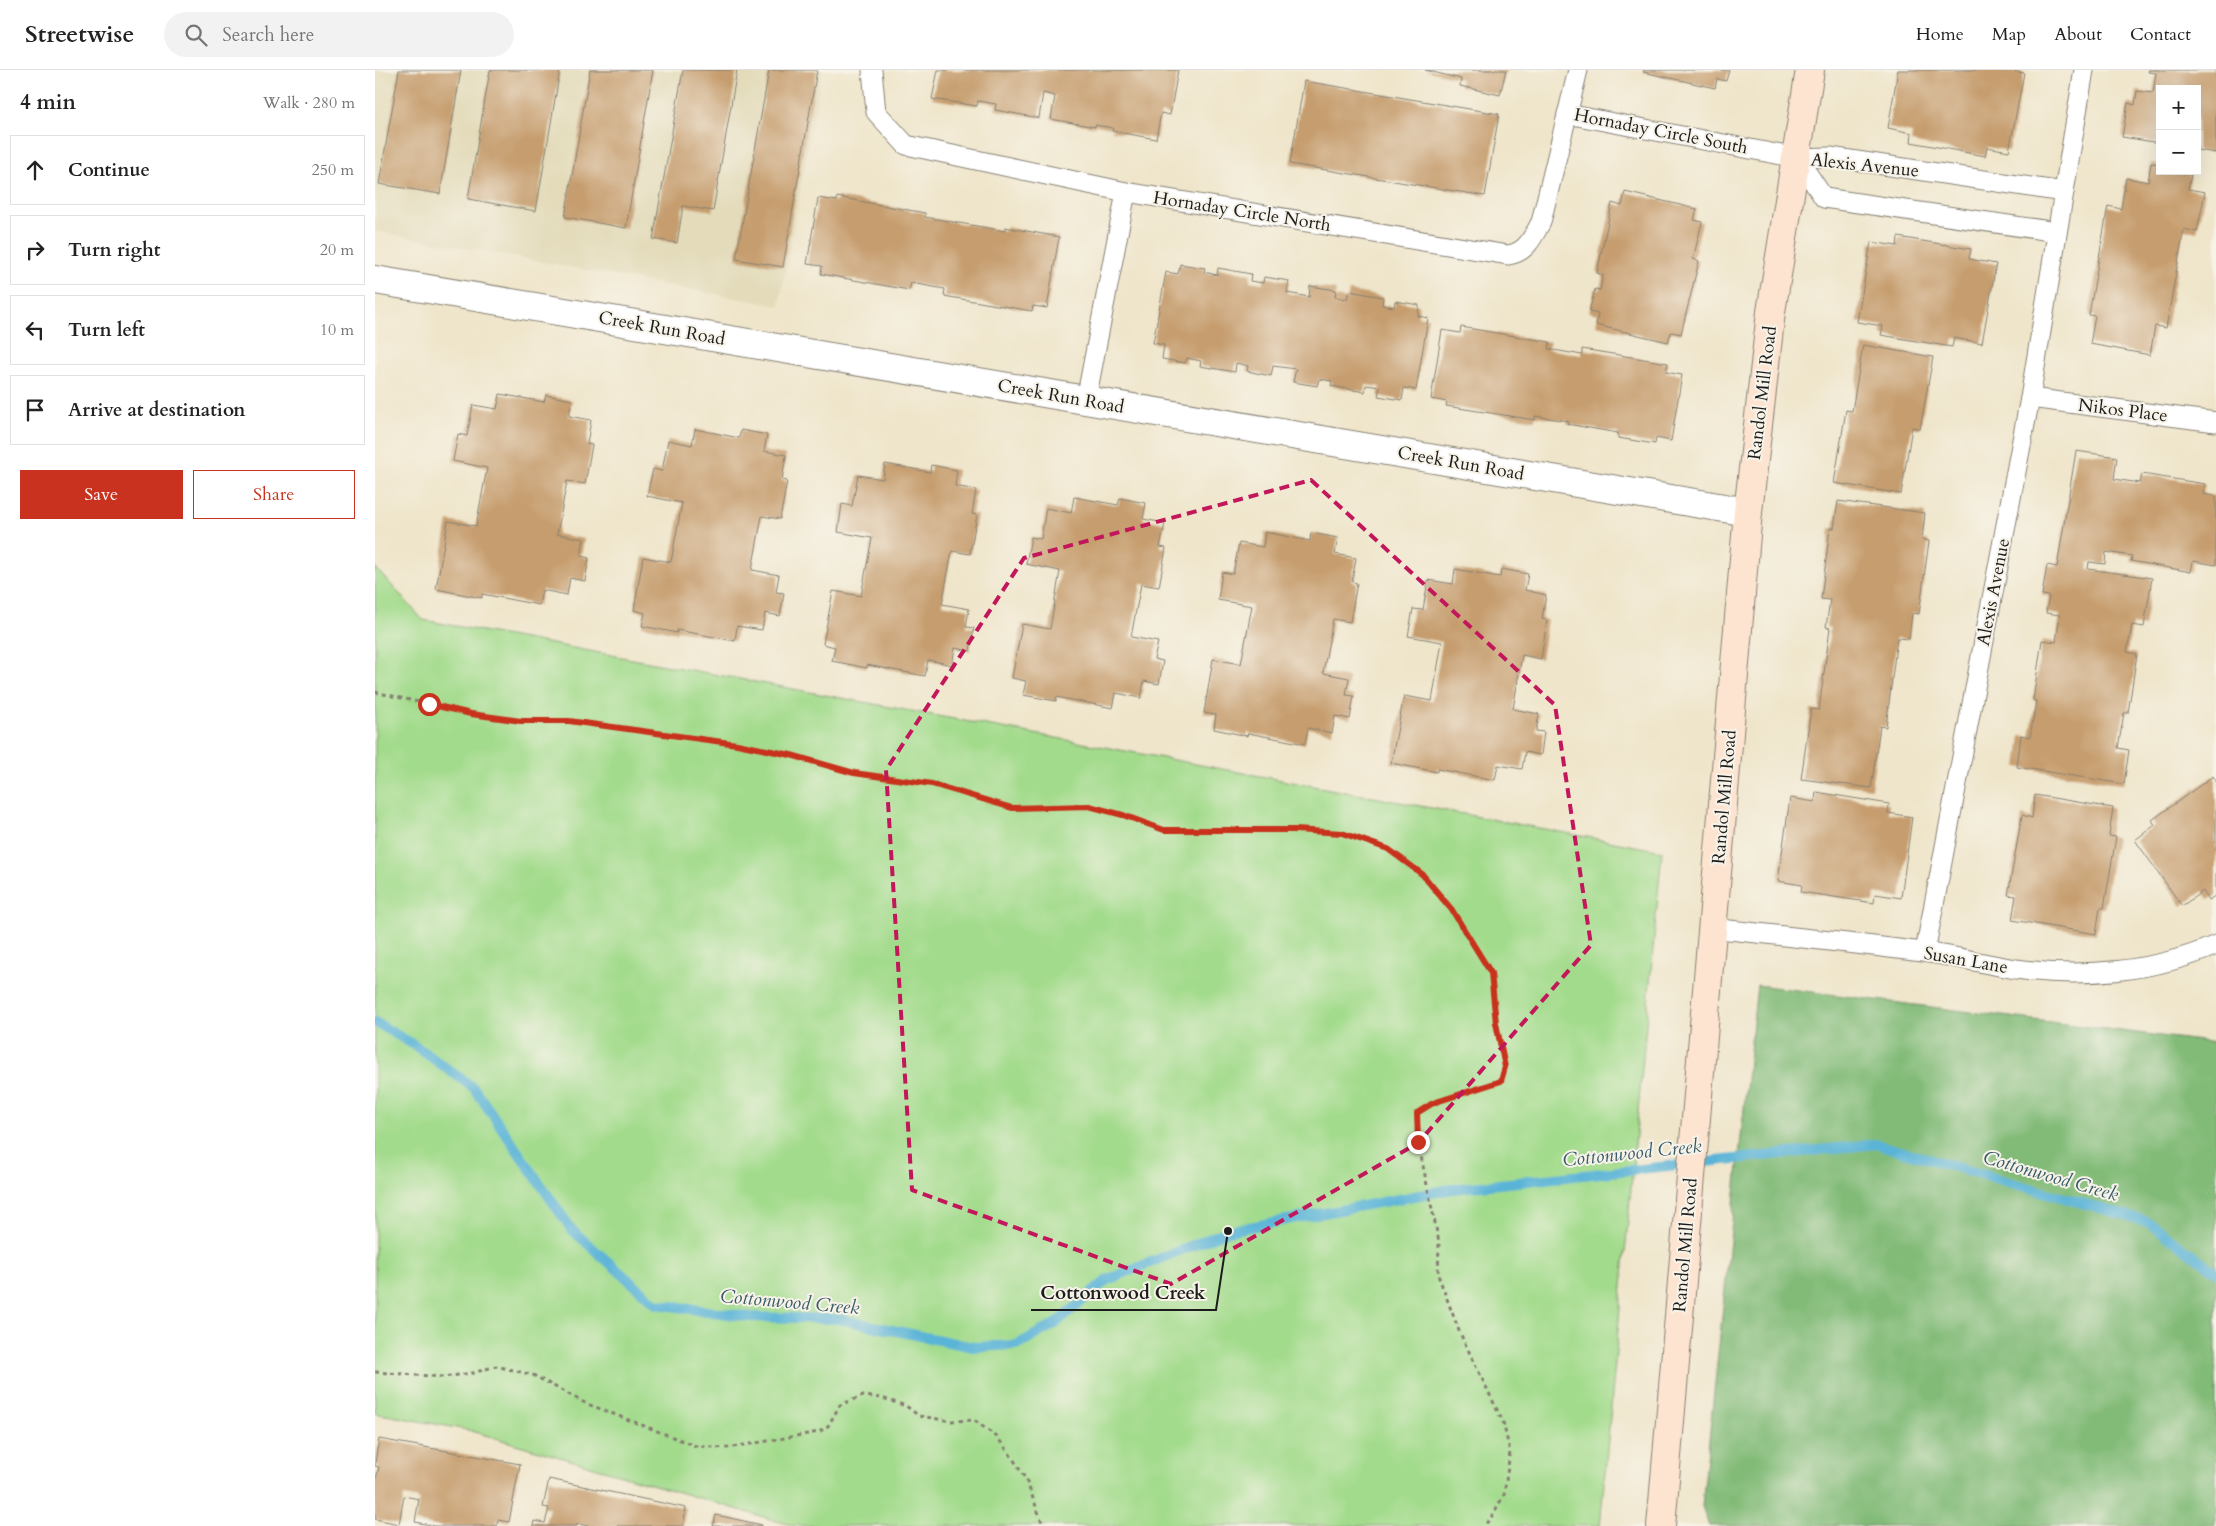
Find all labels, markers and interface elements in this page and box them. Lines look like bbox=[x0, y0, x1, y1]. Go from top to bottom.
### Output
search box bbox=[164, 12, 514, 57]
text: Streetwise bbox=[25, 18, 134, 51]
icon: search bbox=[182, 21, 210, 49]
text: Search here bbox=[222, 22, 314, 48]
text: Home bbox=[1916, 22, 1964, 47]
text: Map bbox=[1992, 22, 2026, 47]
text: About bbox=[2054, 22, 2102, 47]
text: Contact bbox=[2130, 22, 2191, 47]
map controls bbox=[2156, 85, 2201, 175]
button: + bbox=[2156, 85, 2201, 130]
text: 4 min bbox=[20, 88, 76, 117]
text: Walk · 280 m bbox=[263, 92, 355, 114]
street label: Hornaday Circle South bbox=[1572, 102, 1750, 161]
button: − bbox=[2156, 130, 2201, 175]
street label: Alexis Avenue bbox=[1810, 147, 1920, 184]
icon: ahead bbox=[21, 156, 49, 184]
text: Continue bbox=[68, 157, 150, 183]
text: 250 m bbox=[312, 159, 354, 181]
street label: Hornaday Circle North bbox=[1151, 185, 1333, 238]
icon: right bbox=[21, 236, 49, 264]
text: Turn right bbox=[68, 237, 160, 263]
text: 20 m bbox=[320, 239, 354, 261]
street label: Creek Run Road bbox=[597, 305, 728, 352]
icon: left bbox=[21, 316, 49, 344]
text: Turn left bbox=[68, 317, 145, 343]
text: 10 m bbox=[320, 319, 354, 341]
street label: Randol Mill Road bbox=[1742, 324, 1783, 461]
street label: Creek Run Road bbox=[996, 373, 1127, 420]
street label: Nikos Place bbox=[2077, 393, 2169, 428]
icon: arrive bbox=[21, 396, 49, 424]
text: Arrive at destination bbox=[68, 397, 245, 423]
street label: Creek Run Road bbox=[1396, 440, 1527, 487]
button: Save bbox=[20, 470, 183, 519]
button: Share bbox=[193, 470, 355, 519]
street label: Alexis Avenue bbox=[1971, 536, 2016, 648]
route start bbox=[418, 693, 441, 716]
street label: Randol Mill Road bbox=[1706, 728, 1743, 865]
street label: Susan Lane bbox=[1922, 941, 2010, 980]
route end bbox=[1407, 1131, 1430, 1154]
water label: Cottonwood Creek bbox=[1561, 1133, 1704, 1173]
water label: Cottonwood Creek bbox=[1980, 1144, 2122, 1208]
street label: Randol Mill Road bbox=[1667, 1176, 1704, 1313]
callout: Cottonwood Creek bbox=[1031, 1276, 1216, 1310]
text: Cottonwood Creek bbox=[1040, 1280, 1206, 1306]
water label: Cottonwood Creek bbox=[719, 1283, 861, 1321]

